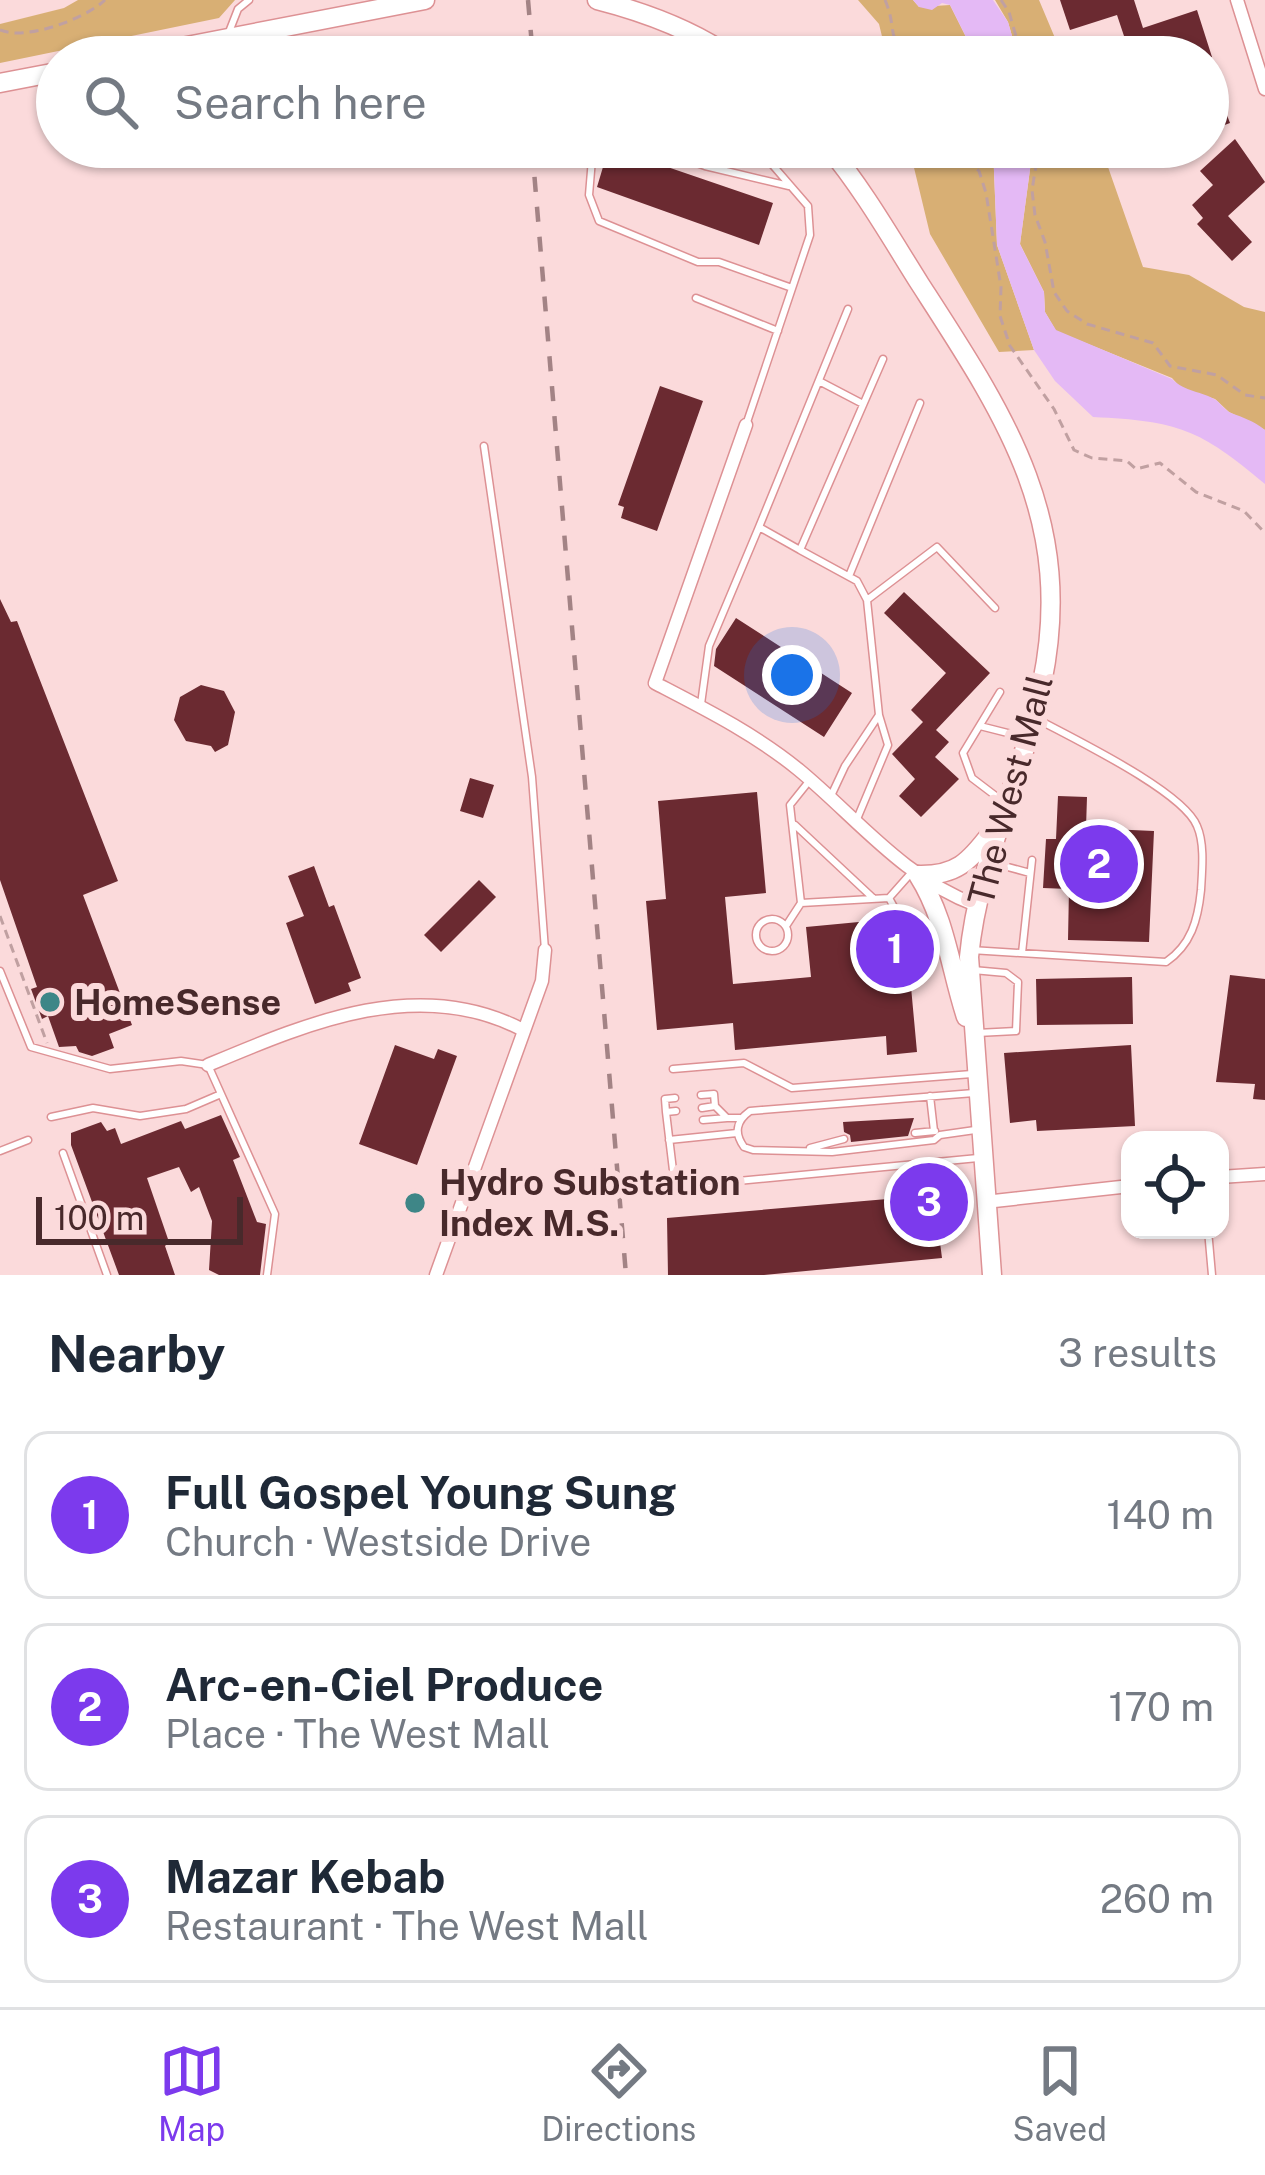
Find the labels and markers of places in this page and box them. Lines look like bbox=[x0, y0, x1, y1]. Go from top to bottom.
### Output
pin: 2 bbox=[1060, 819, 1138, 909]
pin: 1 bbox=[856, 904, 934, 994]
place label: HomeSense bbox=[74, 981, 281, 1023]
marker: HomeSense bbox=[37, 989, 63, 1015]
pin: 3 bbox=[890, 1157, 968, 1247]
place label: Hydro Substation Index M.S. bbox=[439, 1161, 740, 1244]
marker: Hydro Substation Index M.S. bbox=[402, 1190, 428, 1216]

